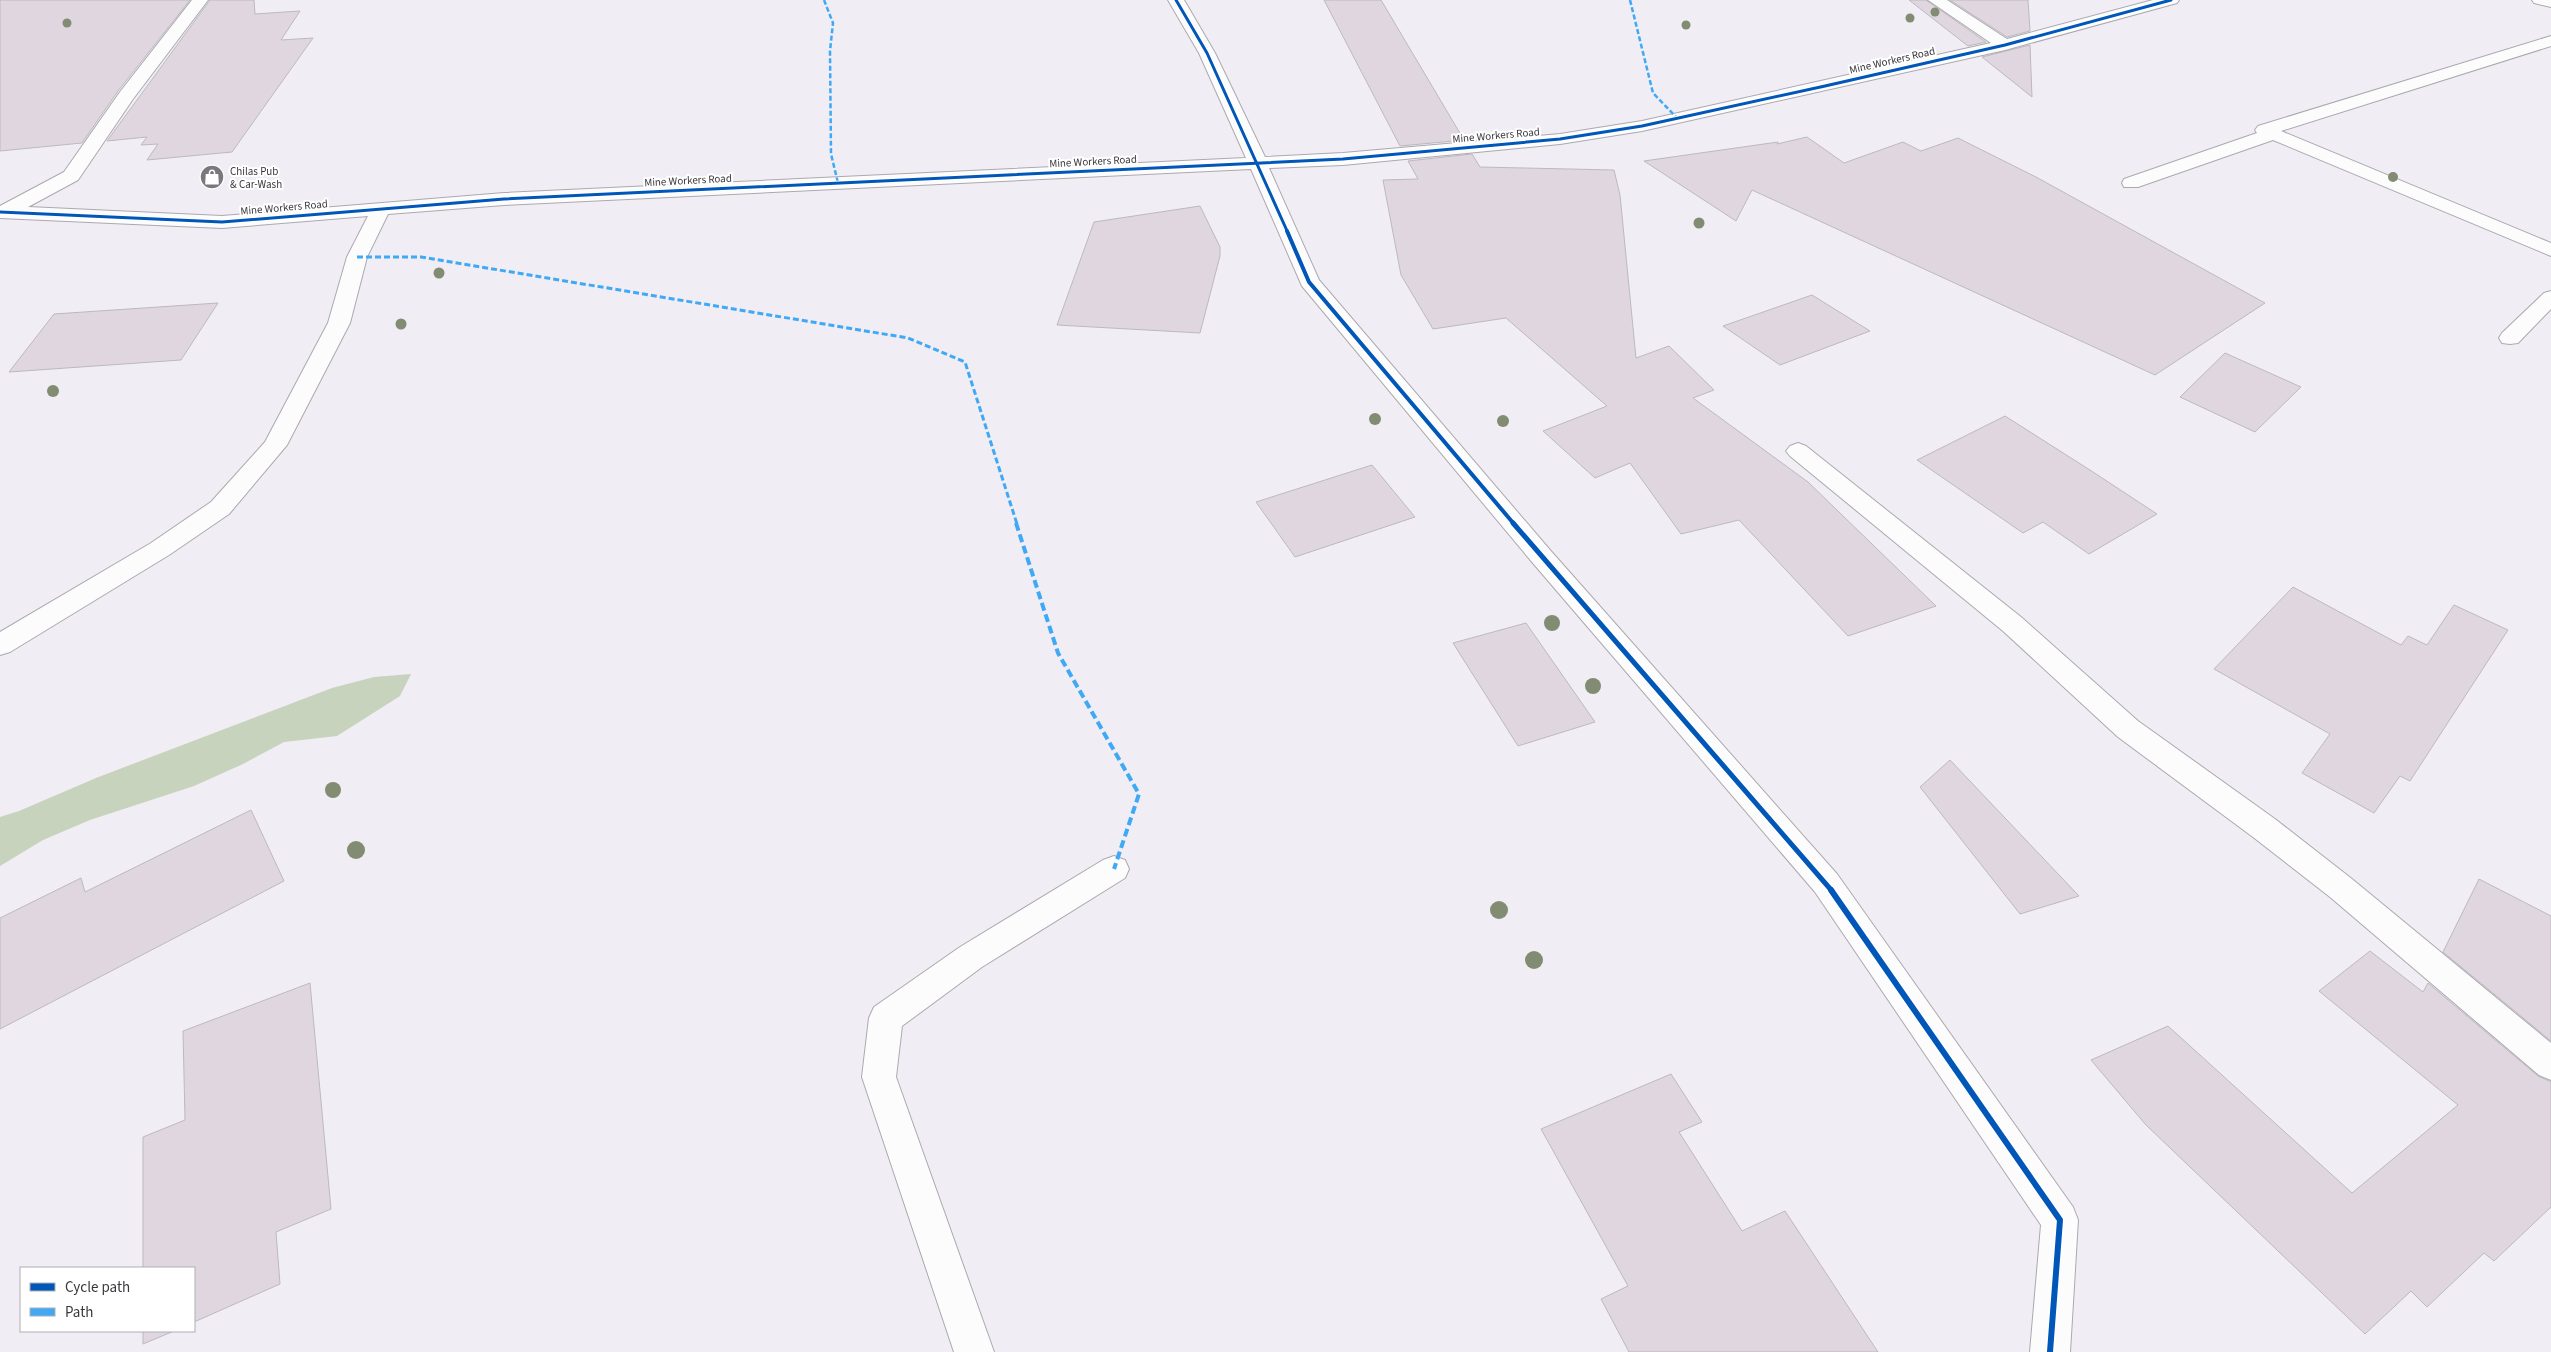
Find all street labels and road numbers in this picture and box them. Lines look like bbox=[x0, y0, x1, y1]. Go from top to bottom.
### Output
street label: Mine Workers Road bbox=[1848, 43, 1937, 78]
street label: Mine Workers Road bbox=[1452, 124, 1540, 147]
street label: Mine Workers Road bbox=[1049, 152, 1137, 171]
street label: Mine Workers Road bbox=[644, 171, 732, 190]
street label: Mine Workers Road bbox=[240, 196, 328, 219]

